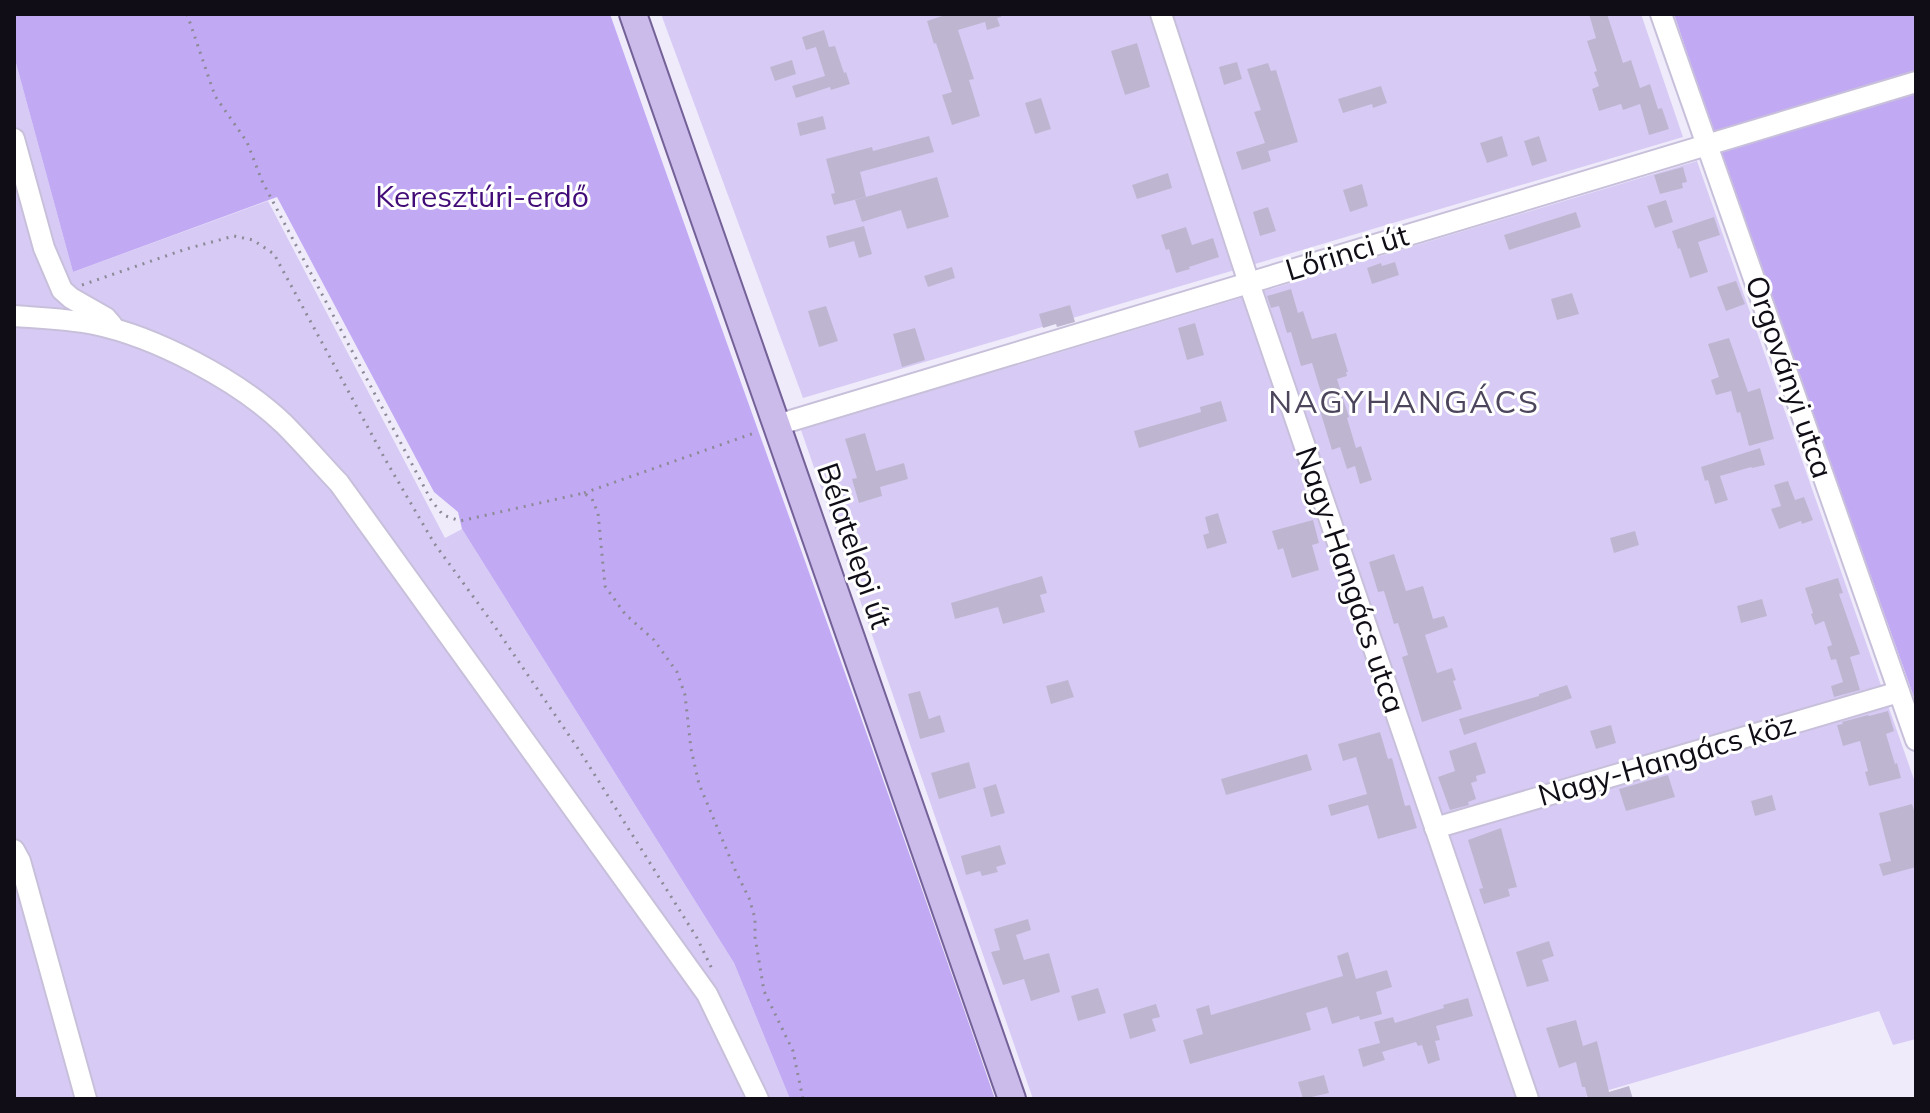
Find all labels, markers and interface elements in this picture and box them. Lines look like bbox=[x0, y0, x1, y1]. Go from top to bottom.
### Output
park label: Keresztúri-erdő bbox=[375, 177, 589, 215]
street label: Lőrinci út bbox=[1281, 215, 1413, 289]
street label: Orgoványi utca bbox=[1738, 270, 1842, 483]
district label: NAGYHANGÁCS bbox=[1268, 381, 1540, 421]
street label: Nagy-Hangács utca bbox=[1288, 441, 1414, 718]
street label: Bélatelepi út bbox=[809, 458, 901, 634]
street label: Nagy-Hangács köz bbox=[1533, 704, 1800, 814]

